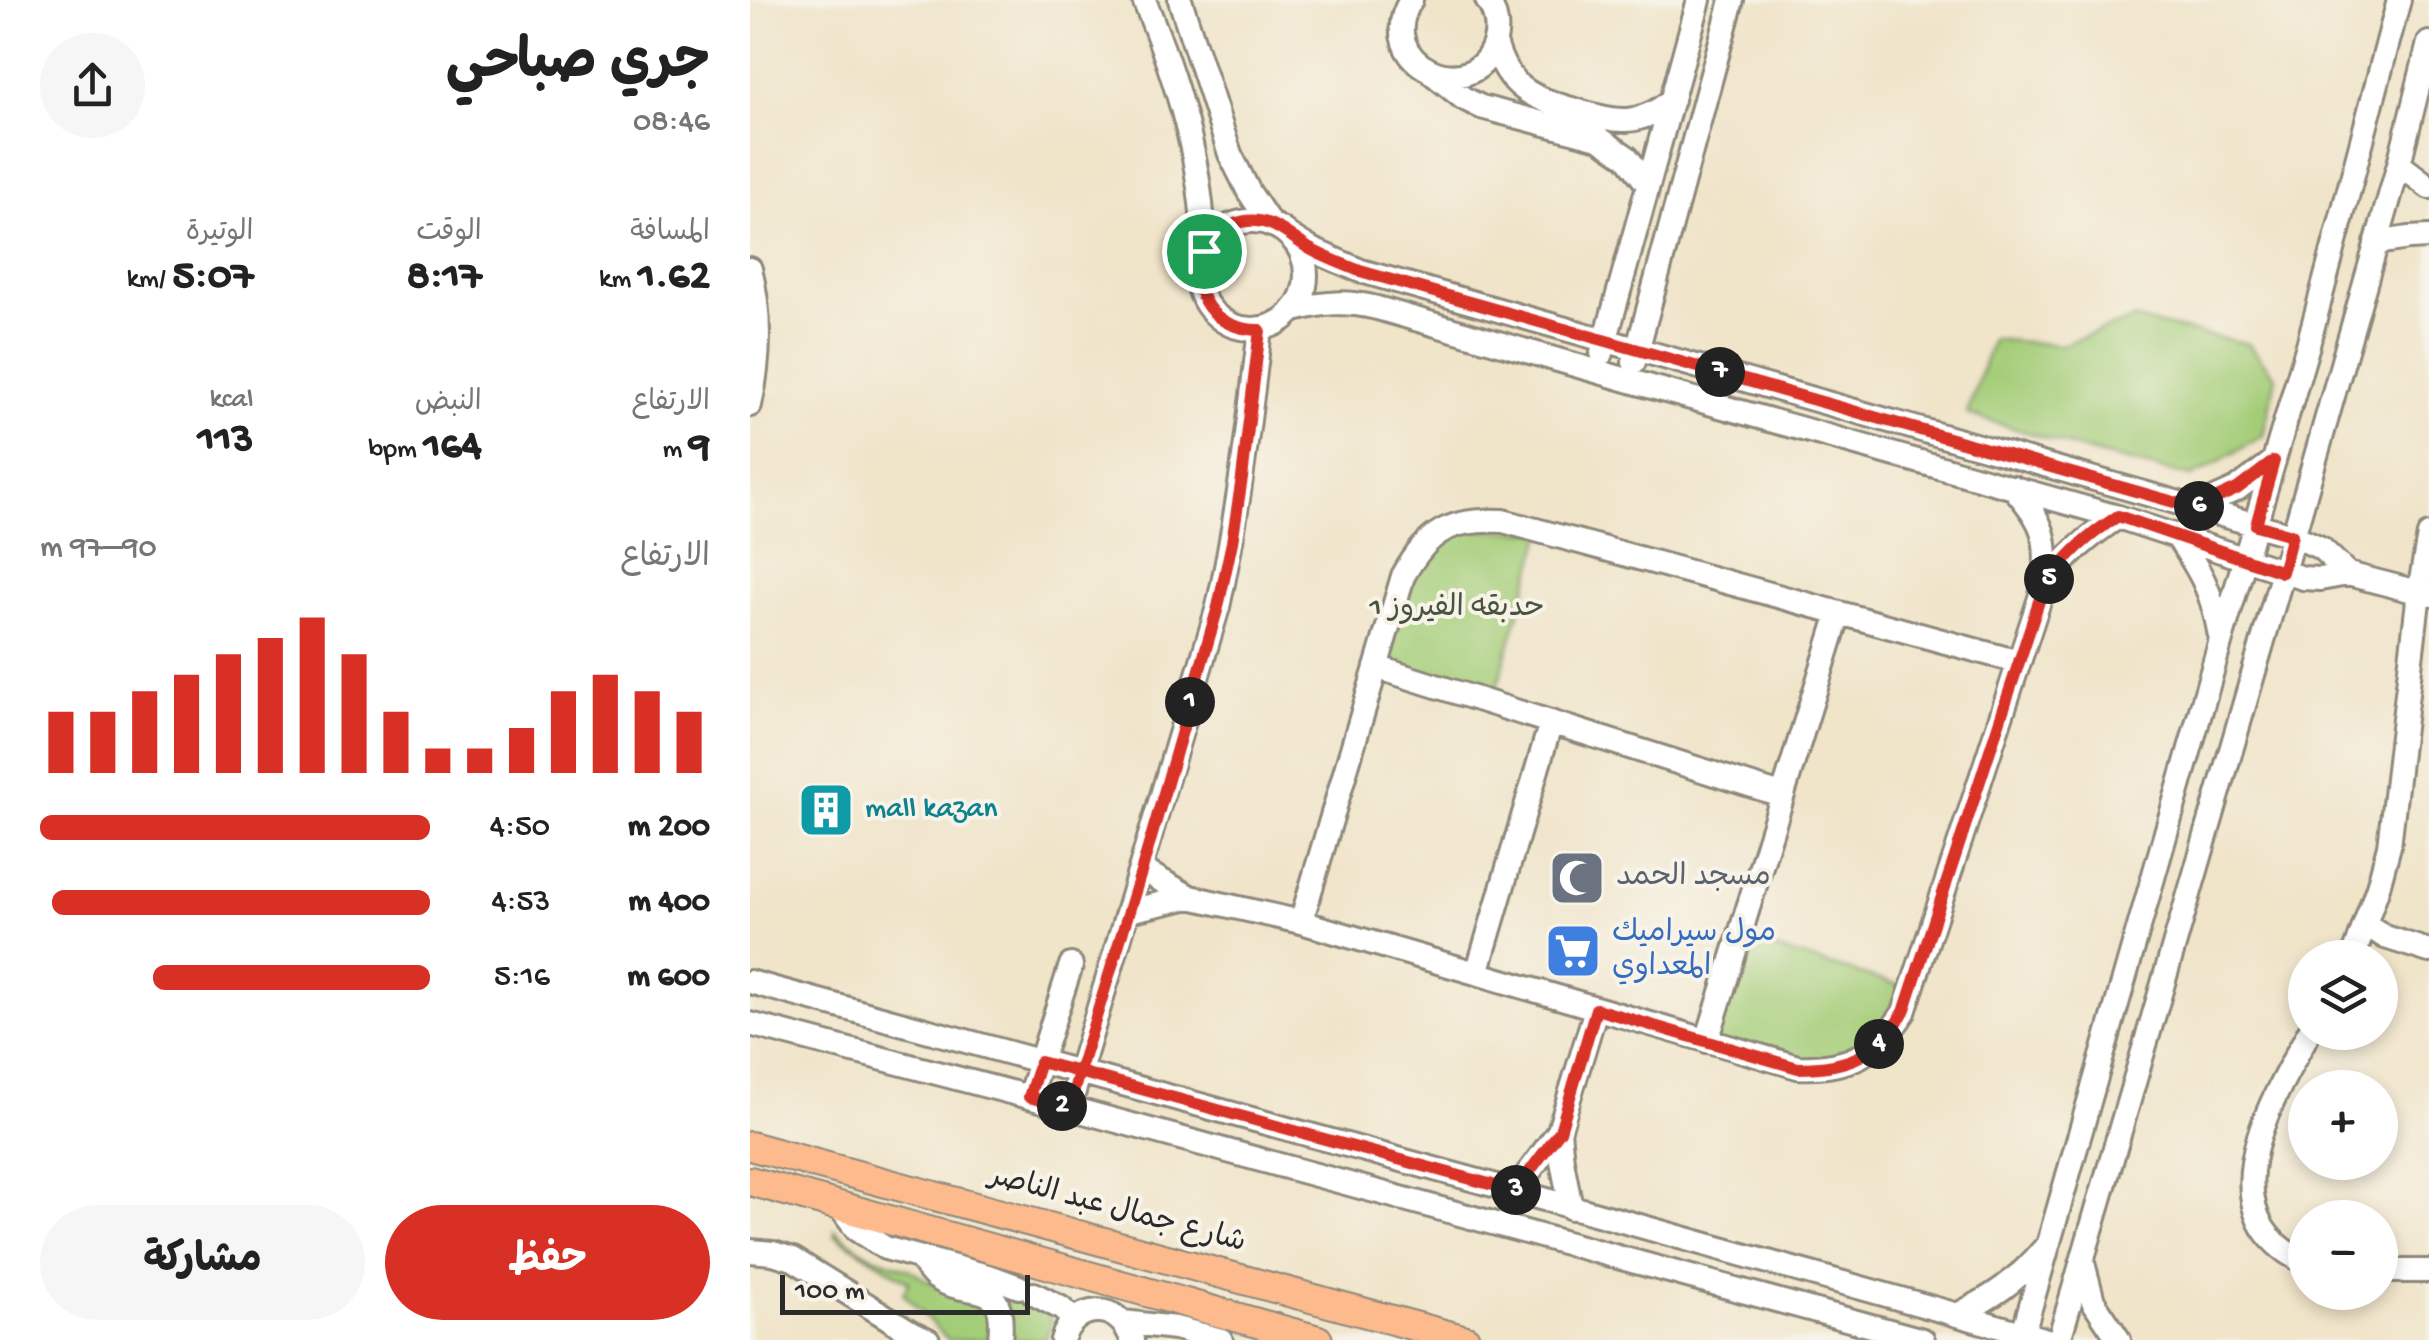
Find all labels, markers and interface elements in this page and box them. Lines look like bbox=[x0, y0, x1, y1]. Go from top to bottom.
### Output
button: share bbox=[40, 33, 145, 138]
text: جري صباحي bbox=[446, 34, 710, 98]
text: 08:46 bbox=[633, 104, 710, 142]
pin bbox=[1162, 209, 1247, 294]
text: الوتيرة bbox=[186, 217, 253, 250]
text: الوقت bbox=[416, 217, 482, 250]
text: المسافة bbox=[630, 217, 710, 250]
icon: arrive bbox=[1177, 224, 1232, 279]
text: 5:07 bbox=[172, 254, 253, 303]
text: 8:17 bbox=[407, 254, 482, 303]
text: 1.62 bbox=[638, 254, 710, 303]
text: /km bbox=[127, 264, 172, 297]
text: km bbox=[599, 264, 638, 297]
pin: 7 bbox=[1695, 347, 1745, 397]
text: 7 bbox=[1713, 355, 1727, 388]
text: kcal bbox=[210, 384, 253, 417]
text: النبض bbox=[415, 387, 482, 420]
text: الارتفاع bbox=[631, 387, 710, 420]
text: 113 bbox=[198, 417, 253, 466]
text: 164 bbox=[424, 424, 482, 473]
text: 9 bbox=[689, 424, 710, 473]
text: bpm bbox=[368, 434, 424, 467]
text: m bbox=[662, 434, 689, 467]
pin: 6 bbox=[2174, 481, 2224, 531]
text: 6 bbox=[2192, 489, 2206, 522]
text: 90–97 m bbox=[40, 530, 157, 568]
text: الارتفاع bbox=[620, 540, 710, 578]
pin: 5 bbox=[2024, 554, 2074, 604]
text: 5 bbox=[2042, 562, 2056, 595]
park label: حدبقه الفيروز 1 bbox=[1368, 592, 1545, 627]
pin: 1 bbox=[1165, 677, 1215, 727]
text: 1 bbox=[1184, 685, 1196, 718]
building icon: mall kazan bbox=[796, 780, 856, 840]
place label: mall kazan bbox=[865, 793, 997, 828]
text: 4:50 bbox=[490, 809, 550, 847]
text: 200 m bbox=[628, 809, 710, 847]
mosque icon: مسجد الحمد bbox=[1547, 848, 1607, 908]
place label: مسجد الحمد bbox=[1616, 860, 1771, 896]
text: 4:53 bbox=[491, 884, 550, 922]
text: 400 m bbox=[628, 884, 710, 922]
place label: مول سيراميك المعداوي bbox=[1612, 916, 1776, 986]
supermarket icon: مول سيراميك المعداوي bbox=[1543, 921, 1603, 981]
map controls bbox=[2288, 940, 2398, 1310]
button: layers bbox=[2288, 940, 2398, 1050]
text: 5:16 bbox=[494, 959, 550, 997]
text: 600 m bbox=[627, 959, 710, 997]
pin: 4 bbox=[1854, 1019, 1904, 1069]
text: 4 bbox=[1872, 1027, 1886, 1060]
button: + bbox=[2288, 1070, 2398, 1180]
pin: 2 bbox=[1037, 1081, 1087, 1131]
text: 2 bbox=[1055, 1089, 1069, 1122]
street label: شارع جمال عبد الناصر bbox=[982, 1158, 1249, 1262]
pin: 3 bbox=[1491, 1165, 1541, 1215]
text: 3 bbox=[1509, 1173, 1523, 1206]
button: − bbox=[2288, 1200, 2398, 1310]
button: مشاركة bbox=[40, 1205, 365, 1320]
button: حفظ bbox=[385, 1205, 710, 1320]
scale bar bbox=[780, 1270, 1030, 1314]
text: 100 m bbox=[795, 1276, 865, 1309]

